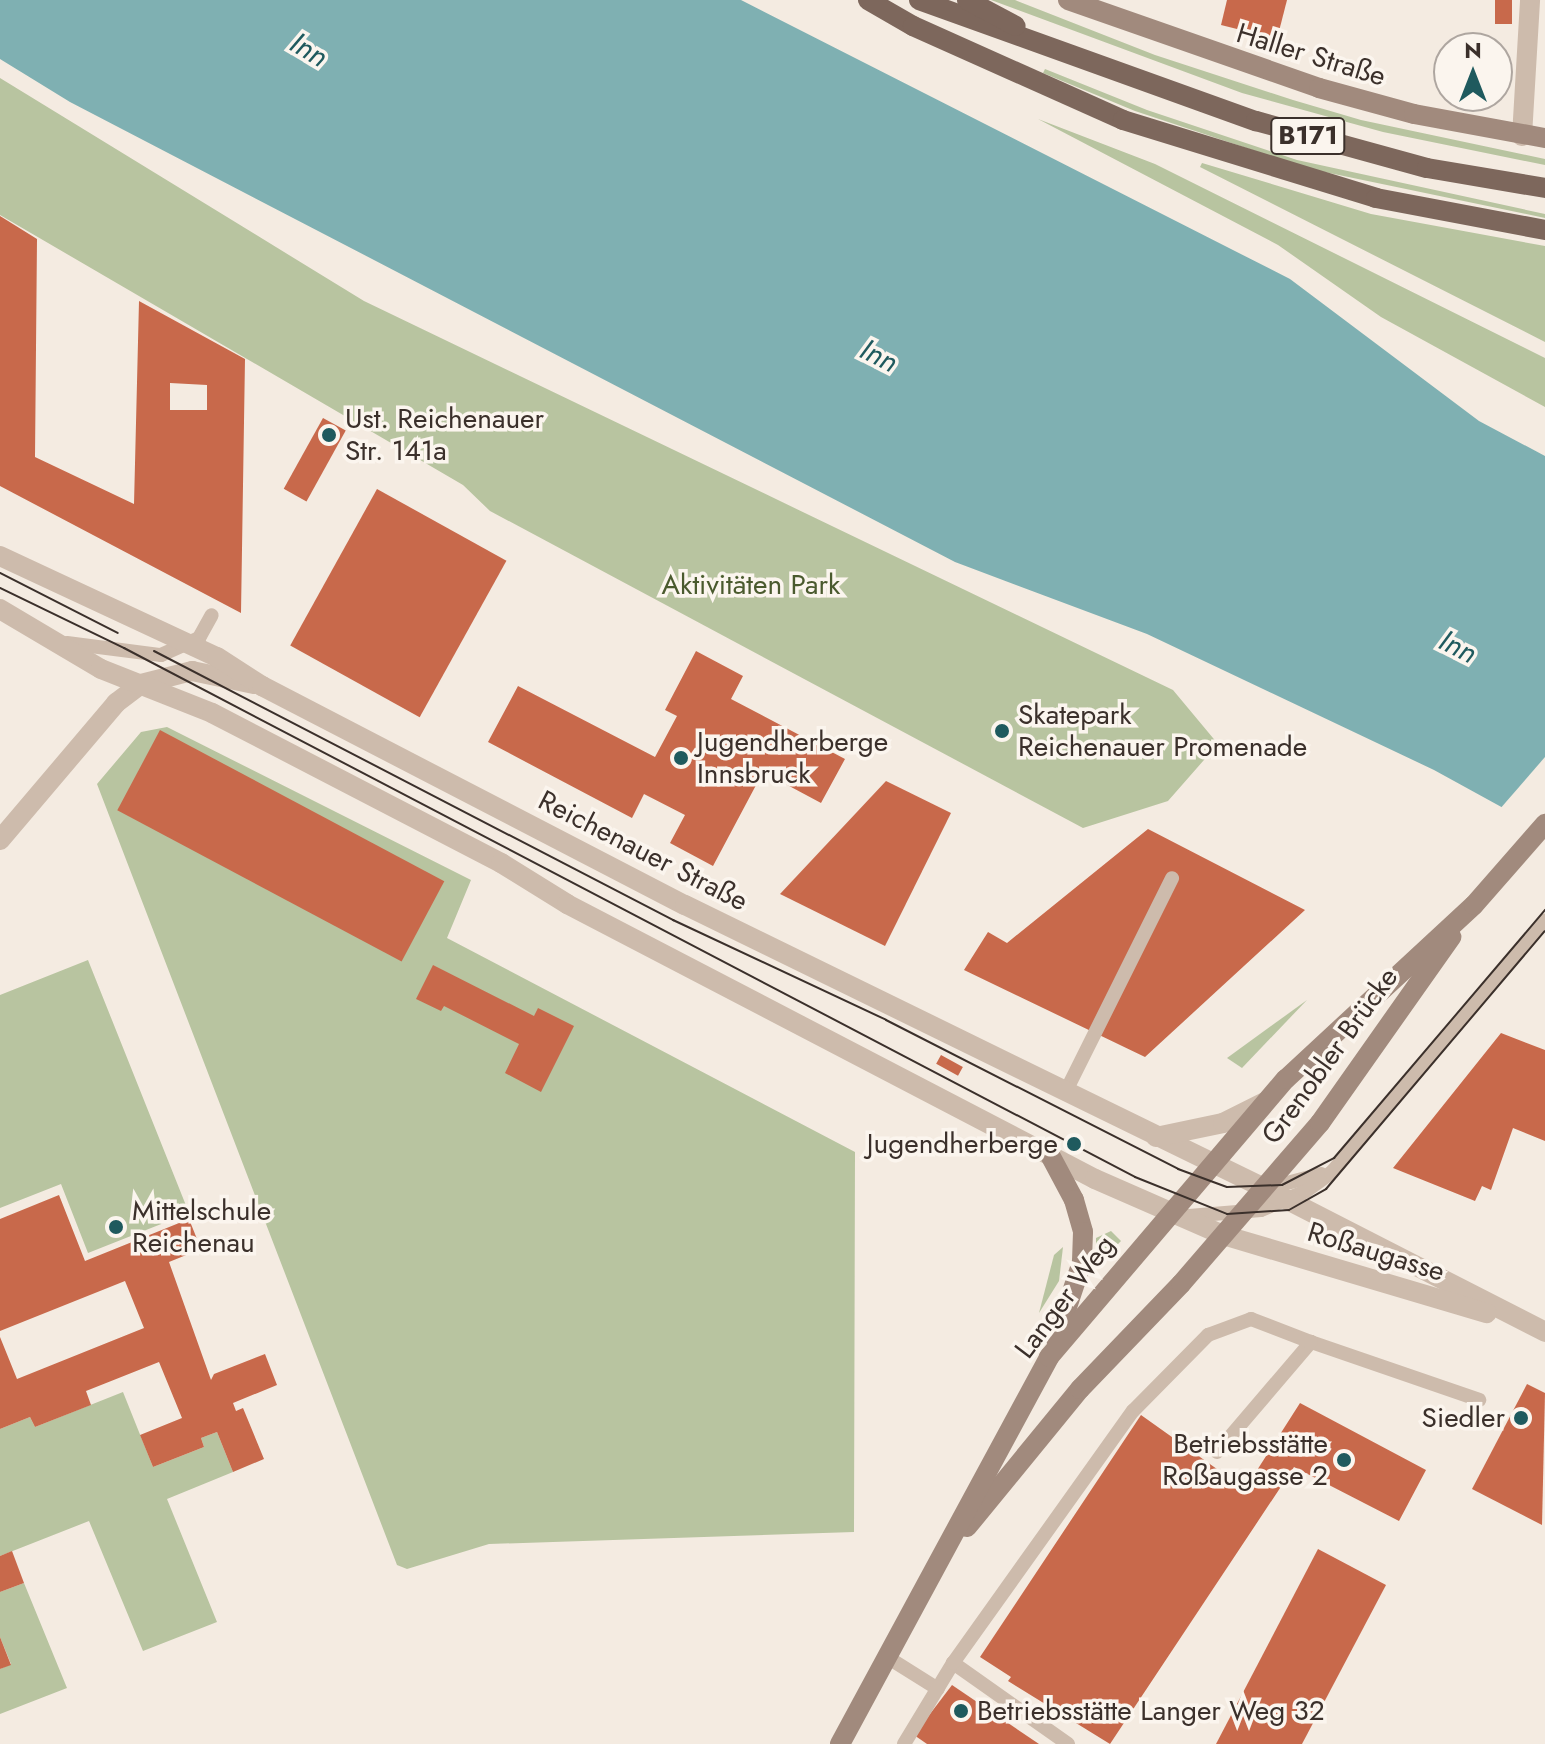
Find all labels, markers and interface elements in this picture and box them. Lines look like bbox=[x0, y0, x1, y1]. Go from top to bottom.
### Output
street label: Haller Straße bbox=[1232, 16, 1390, 94]
water label: Inn bbox=[284, 25, 334, 75]
north arrow bbox=[1433, 32, 1513, 112]
text: N bbox=[1464, 34, 1482, 66]
road number: B171 bbox=[1270, 114, 1346, 158]
water label: Inn bbox=[854, 331, 904, 381]
place label: Ust. Reichenauer Str. 141a bbox=[345, 402, 544, 468]
marker: Ust. Reichenauer Str. 141a bbox=[320, 426, 338, 444]
park label: Aktivitäten Park bbox=[662, 568, 840, 602]
water label: Inn bbox=[1433, 622, 1483, 672]
place label: Skatepark Reichenauer Promenade bbox=[1018, 698, 1307, 764]
marker: Skatepark Reichenauer Promenade bbox=[993, 722, 1011, 740]
place label: Jugendherberge Innsbruck bbox=[697, 725, 888, 791]
marker: Jugendherberge Innsbruck bbox=[672, 749, 690, 767]
street label: Reichenauer Straße bbox=[533, 784, 753, 918]
street label: Grenobler Brücke bbox=[1255, 961, 1405, 1151]
place label: Jugendherberge bbox=[867, 1127, 1058, 1161]
marker: Jugendherberge bbox=[1065, 1135, 1083, 1153]
place label: Mittelschule Reichenau bbox=[132, 1194, 271, 1260]
street label: Roßaugasse bbox=[1303, 1215, 1449, 1289]
marker: Mittelschule Reichenau bbox=[107, 1218, 125, 1236]
street label: Langer Weg bbox=[1008, 1229, 1122, 1365]
place label: Siedler bbox=[1422, 1401, 1505, 1435]
marker: Siedler bbox=[1512, 1409, 1530, 1427]
place label: Betriebsstätte Roßaugasse 2 bbox=[1162, 1427, 1328, 1493]
marker: Betriebsstätte Roßaugasse 2 bbox=[1335, 1451, 1353, 1469]
place label: Betriebsstätte Langer Weg 32 bbox=[977, 1694, 1325, 1728]
marker: Betriebsstätte Langer Weg 32 bbox=[952, 1702, 970, 1720]

